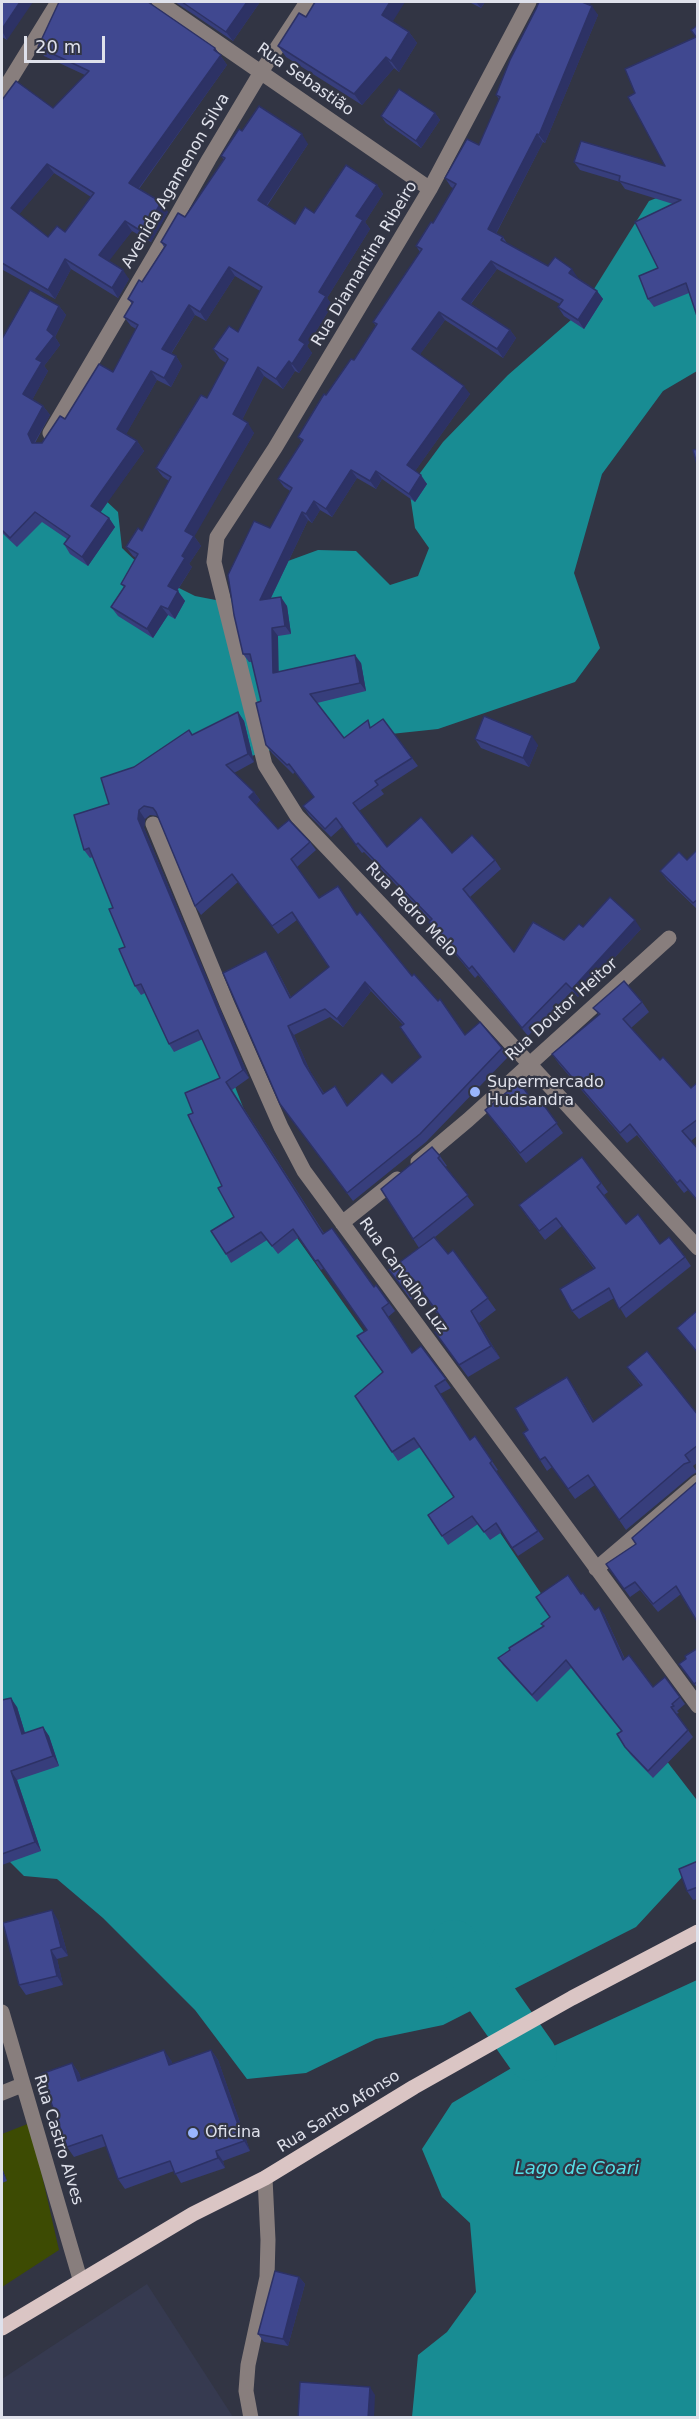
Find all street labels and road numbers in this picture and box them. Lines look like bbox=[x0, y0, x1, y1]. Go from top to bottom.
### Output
street label: Rua Sebastião bbox=[253, 39, 357, 121]
street label: Avenida Agamenon Silva bbox=[118, 90, 234, 272]
street label: Rua Diamantina Ribeiro bbox=[308, 178, 422, 350]
street label: Rua Pedro Melo bbox=[361, 859, 461, 961]
street label: Rua Doutor Heitor bbox=[502, 955, 622, 1065]
street label: Rua Carvalho Luz bbox=[354, 1214, 452, 1338]
street label: Rua Santo Afonso bbox=[274, 2067, 404, 2157]
street label: Rua Castro Alves bbox=[29, 2073, 87, 2207]

